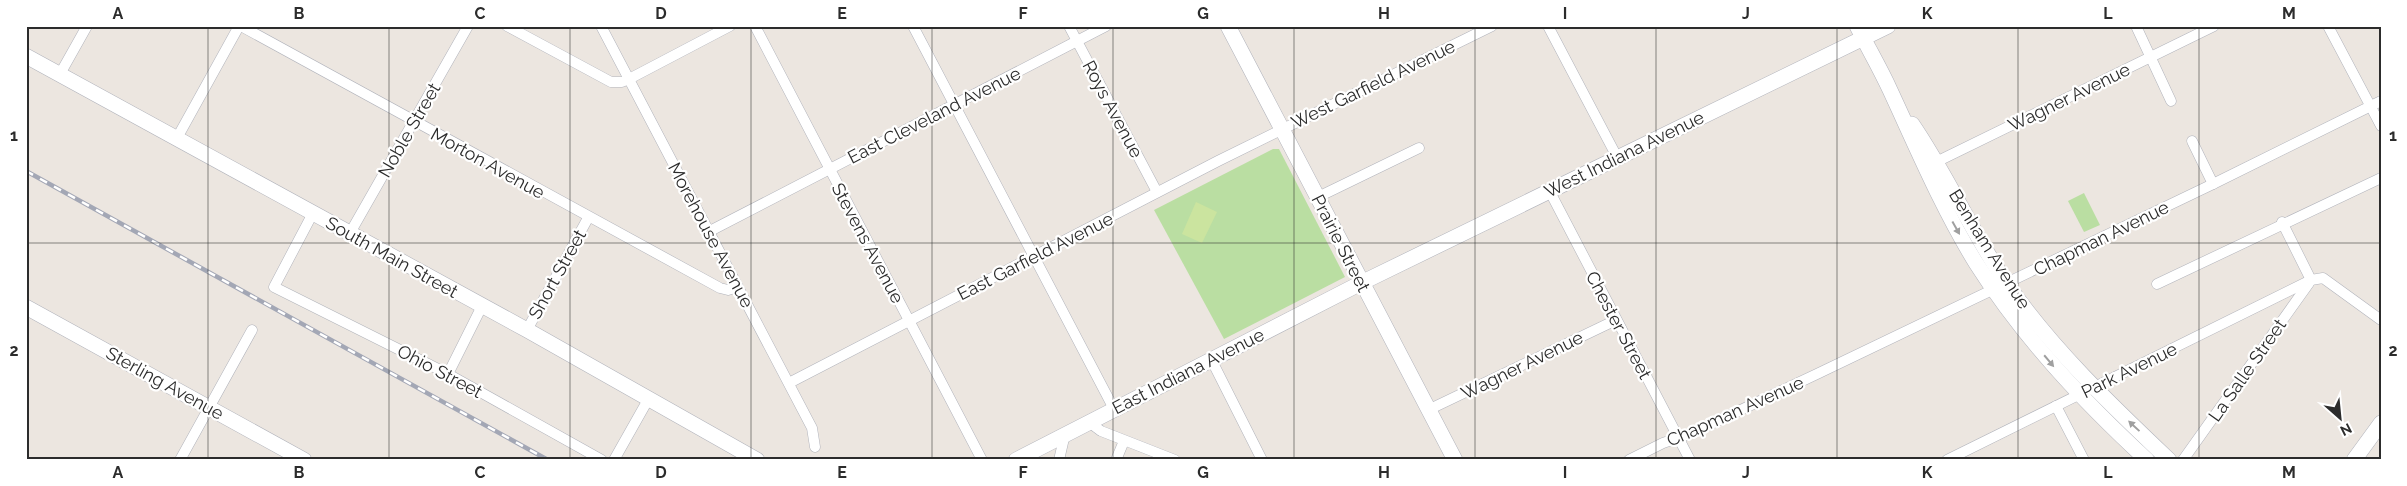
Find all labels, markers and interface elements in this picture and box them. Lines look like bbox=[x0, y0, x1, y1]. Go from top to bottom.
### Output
text: A bbox=[113, 4, 124, 23]
text: B bbox=[294, 4, 305, 23]
text: C bbox=[475, 4, 486, 23]
text: D bbox=[655, 4, 667, 23]
text: E bbox=[837, 4, 847, 23]
text: F bbox=[1018, 4, 1028, 23]
text: G bbox=[1197, 4, 1209, 23]
text: H bbox=[1378, 4, 1390, 23]
text: I bbox=[1563, 4, 1567, 23]
text: J bbox=[1742, 4, 1750, 23]
text: K bbox=[1922, 4, 1933, 23]
text: L bbox=[2103, 4, 2113, 23]
text: M bbox=[2282, 4, 2296, 23]
street label: West Garfield Avenue bbox=[1288, 35, 1459, 133]
street label: Roys Avenue bbox=[1079, 57, 1148, 162]
street label: Wagner Avenue bbox=[2005, 58, 2134, 136]
street label: East Cleveland Avenue bbox=[844, 62, 1024, 168]
street label: Noble Street bbox=[374, 79, 444, 181]
street label: West Indiana Avenue bbox=[1541, 106, 1708, 202]
street label: Morton Avenue bbox=[427, 123, 549, 203]
text: 1 bbox=[10, 126, 18, 145]
text: 1 bbox=[2389, 126, 2397, 145]
street label: Morehouse Avenue bbox=[664, 159, 758, 312]
street label: Stevens Avenue bbox=[827, 179, 909, 307]
street label: Benham Avenue bbox=[1945, 185, 2035, 313]
street label: Prairie Street bbox=[1307, 191, 1375, 295]
street label: Chapman Avenue bbox=[2030, 196, 2172, 280]
street label: East Garfield Avenue bbox=[954, 207, 1117, 304]
street label: South Main Street bbox=[322, 212, 462, 302]
one-way arrow bbox=[1952, 220, 1960, 235]
street label: Short Street bbox=[524, 226, 590, 322]
street label: Chester Street bbox=[1582, 268, 1656, 382]
street label: La Salle Street bbox=[2204, 315, 2290, 425]
street label: East Indiana Avenue bbox=[1109, 323, 1268, 418]
street label: Wagner Avenue bbox=[1458, 326, 1587, 404]
street label: Park Avenue bbox=[2078, 338, 2181, 402]
street label: Ohio Street bbox=[394, 340, 486, 402]
text: 2 bbox=[9, 341, 19, 360]
text: 2 bbox=[2388, 341, 2398, 360]
street label: Sterling Avenue bbox=[103, 342, 228, 424]
one-way arrow bbox=[2043, 354, 2054, 367]
street label: Chapman Avenue bbox=[1663, 371, 1807, 451]
north arrow bbox=[2314, 394, 2364, 444]
one-way arrow bbox=[2128, 420, 2140, 432]
text: N bbox=[2338, 420, 2354, 439]
text: A bbox=[113, 463, 124, 482]
text: B bbox=[294, 463, 305, 482]
text: C bbox=[475, 463, 486, 482]
text: D bbox=[655, 463, 667, 482]
text: E bbox=[837, 463, 847, 482]
text: F bbox=[1018, 463, 1028, 482]
text: G bbox=[1197, 463, 1209, 482]
text: H bbox=[1378, 463, 1390, 482]
text: I bbox=[1563, 463, 1567, 482]
text: J bbox=[1742, 463, 1750, 482]
text: K bbox=[1922, 463, 1933, 482]
text: L bbox=[2103, 463, 2113, 482]
text: M bbox=[2282, 463, 2296, 482]

